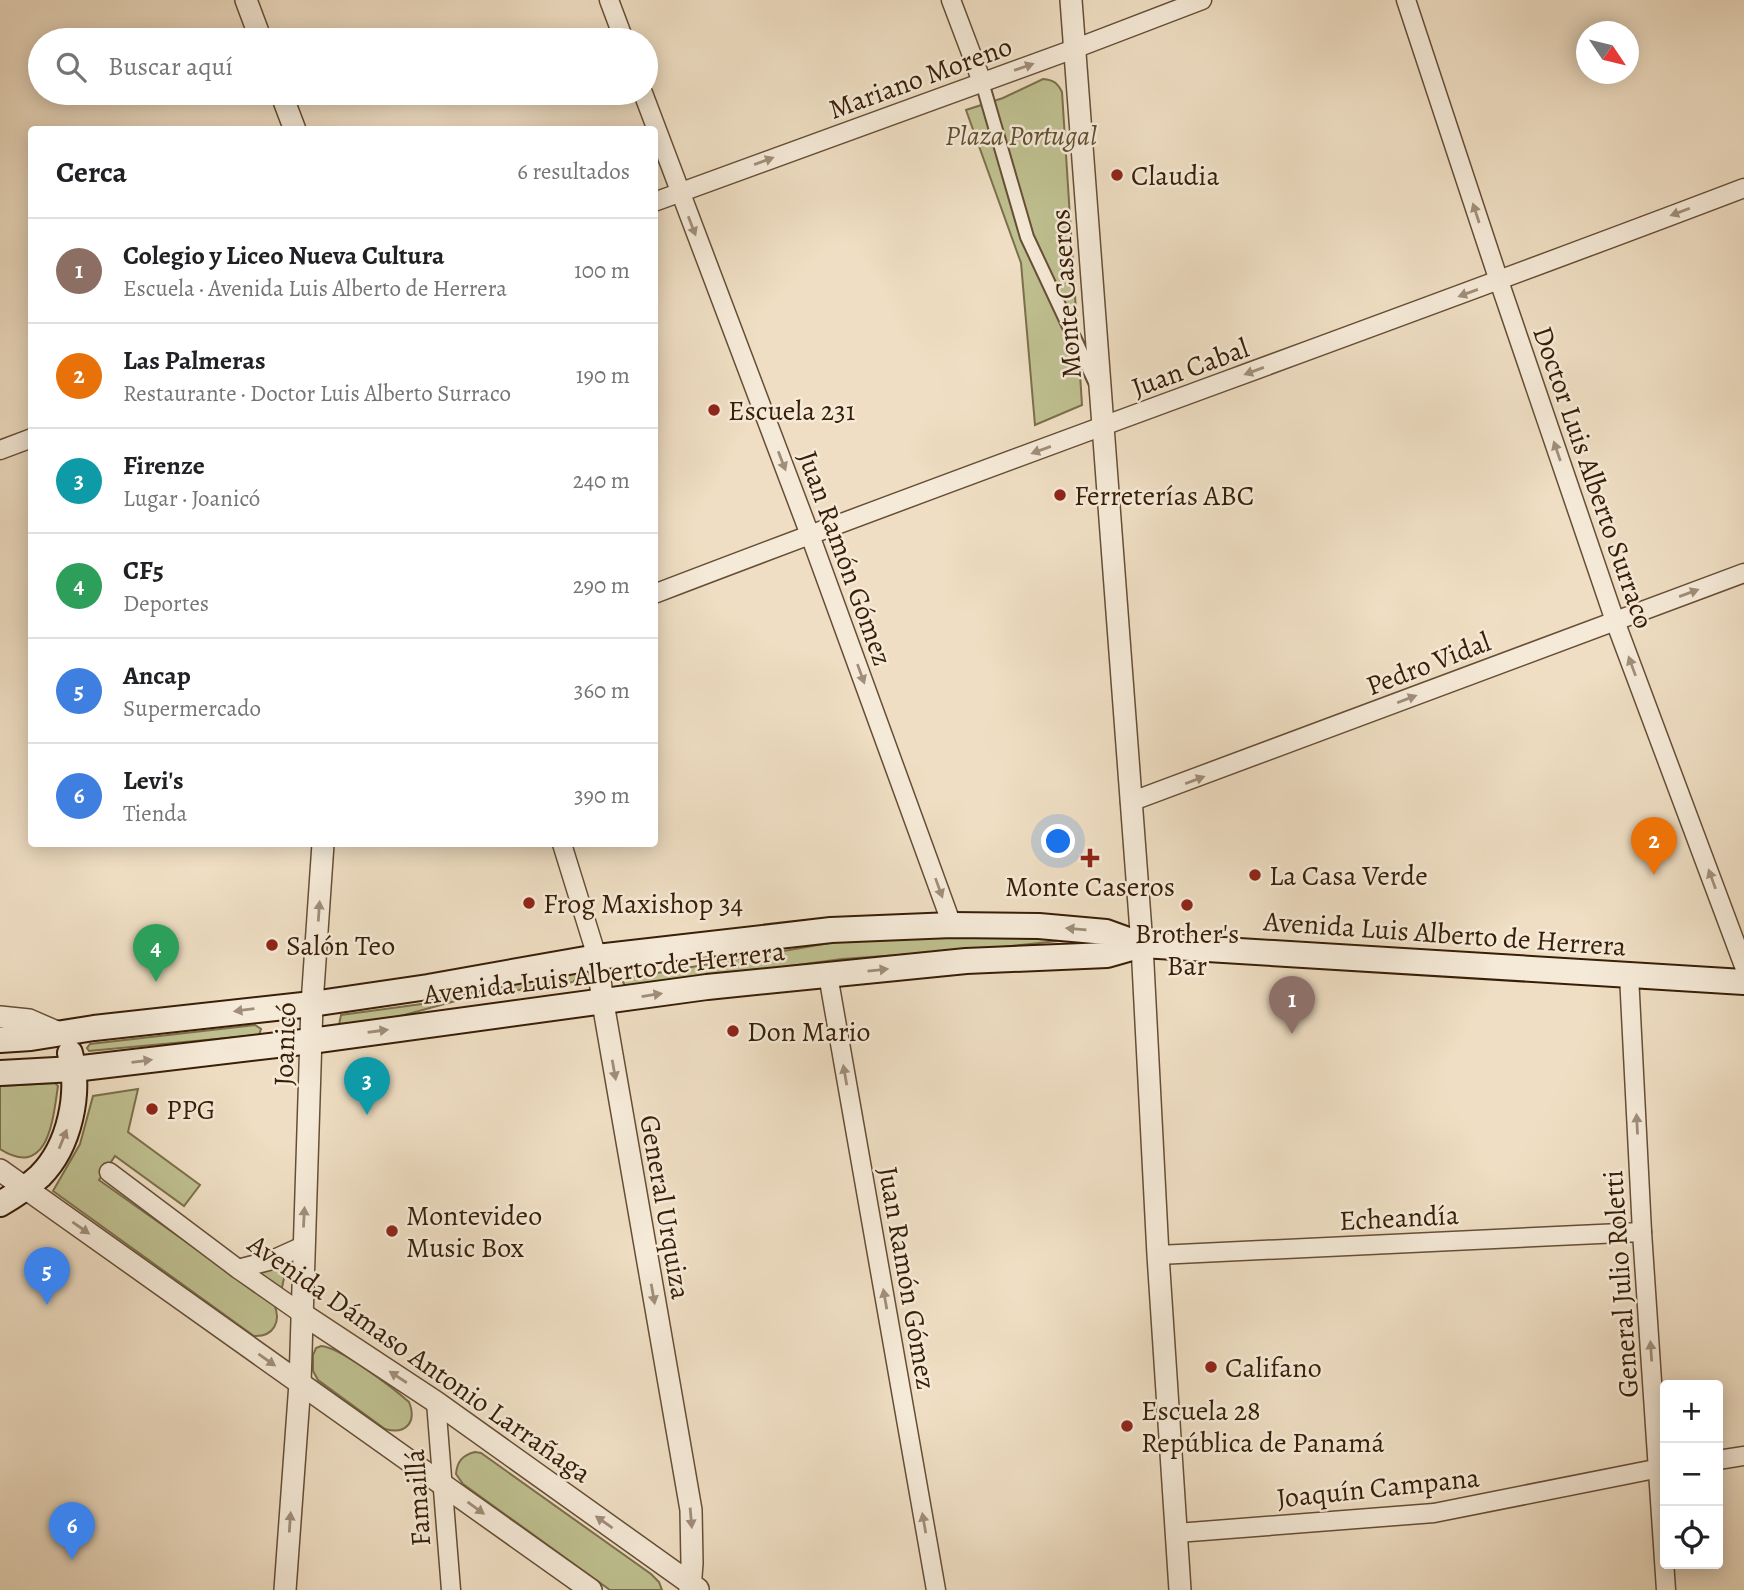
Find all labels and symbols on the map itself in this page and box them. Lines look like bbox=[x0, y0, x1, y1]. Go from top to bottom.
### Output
north arrow bbox=[1576, 21, 1639, 84]
street label: Mariano Moreno bbox=[823, 27, 1017, 129]
one-way arrow bbox=[1014, 61, 1035, 72]
park label: Plaza Portugal bbox=[945, 117, 1097, 155]
one-way arrow bbox=[754, 155, 775, 166]
place label: Claudia bbox=[1131, 157, 1220, 195]
marker: Claudia bbox=[1109, 167, 1125, 183]
one-way arrow bbox=[1470, 202, 1481, 223]
one-way arrow bbox=[1670, 206, 1691, 217]
street label: Monte Caseros bbox=[1041, 208, 1091, 380]
one-way arrow bbox=[687, 215, 698, 236]
one-way arrow bbox=[1457, 287, 1478, 298]
street label: Doctor Luis Alberto Surraco bbox=[1523, 321, 1663, 634]
street label: Juan Cabal bbox=[1126, 329, 1254, 407]
one-way arrow bbox=[1244, 366, 1265, 377]
place label: Escuela 231 bbox=[728, 392, 855, 430]
marker: Escuela 231 bbox=[706, 402, 722, 418]
one-way arrow bbox=[1551, 441, 1562, 462]
one-way arrow bbox=[1030, 445, 1051, 456]
street label: Juan Ramón Gómez bbox=[789, 446, 902, 671]
one-way arrow bbox=[777, 451, 788, 472]
place label: Ferreterías ABC bbox=[1074, 477, 1254, 515]
marker: Ferreterías ABC bbox=[1052, 487, 1068, 503]
one-way arrow bbox=[1679, 588, 1700, 599]
street label: Pedro Vidal bbox=[1361, 623, 1496, 705]
one-way arrow bbox=[1626, 656, 1637, 677]
one-way arrow bbox=[856, 664, 867, 685]
one-way arrow bbox=[1397, 694, 1418, 705]
one-way arrow bbox=[1184, 774, 1205, 785]
pin: 2 bbox=[1631, 817, 1677, 875]
your location bbox=[1041, 824, 1075, 858]
marker: Monte Caseros bbox=[1082, 850, 1098, 866]
place label: La Casa Verde bbox=[1269, 857, 1428, 895]
marker: La Casa Verde bbox=[1247, 867, 1263, 883]
place label: Monte Caseros bbox=[1005, 868, 1175, 906]
one-way arrow bbox=[1706, 869, 1717, 890]
one-way arrow bbox=[933, 878, 944, 899]
place label: Frog Maxishop 34 bbox=[543, 885, 743, 923]
marker: Frog Maxishop 34 bbox=[521, 895, 537, 911]
marker: Brother's Bar bbox=[1179, 897, 1195, 913]
one-way arrow bbox=[313, 900, 324, 922]
street label: Avenida Luis Alberto de Herrera bbox=[1261, 902, 1628, 966]
place label: Brother's Bar bbox=[1135, 915, 1239, 985]
one-way arrow bbox=[1065, 923, 1087, 934]
pin: 4 bbox=[133, 924, 179, 982]
place label: Salón Teo bbox=[286, 927, 395, 965]
street label: Avenida Luis Alberto de Herrera bbox=[420, 932, 787, 1014]
marker: Salón Teo bbox=[264, 937, 280, 953]
one-way arrow bbox=[868, 964, 890, 975]
pin: 1 bbox=[1269, 976, 1315, 1034]
one-way arrow bbox=[641, 989, 663, 1000]
street label: Joanicó bbox=[265, 1002, 305, 1087]
one-way arrow bbox=[233, 1005, 255, 1016]
place label: Don Mario bbox=[747, 1013, 871, 1051]
marker: Don Mario bbox=[725, 1023, 741, 1039]
one-way arrow bbox=[367, 1025, 389, 1036]
one-way arrow bbox=[131, 1055, 153, 1066]
pin: 3 bbox=[344, 1057, 390, 1115]
one-way arrow bbox=[609, 1059, 620, 1081]
one-way arrow bbox=[839, 1064, 850, 1086]
place label: PPG bbox=[166, 1091, 216, 1129]
marker: PPG bbox=[144, 1101, 160, 1117]
street label: General Urquiza bbox=[630, 1112, 700, 1302]
one-way arrow bbox=[1631, 1112, 1642, 1134]
one-way arrow bbox=[57, 1129, 68, 1150]
street label: Juan Ramón Gómez bbox=[869, 1164, 945, 1393]
street label: General Julio Roletti bbox=[1594, 1169, 1648, 1399]
street label: Echeandía bbox=[1338, 1196, 1460, 1240]
place label: Montevideo Music Box bbox=[406, 1197, 542, 1267]
one-way arrow bbox=[299, 1206, 310, 1228]
one-way arrow bbox=[72, 1221, 90, 1235]
marker: Montevideo Music Box bbox=[384, 1223, 400, 1239]
street label: Avenida Dámaso Antonio Larrañaga bbox=[239, 1225, 599, 1492]
pin: 5 bbox=[24, 1247, 70, 1305]
one-way arrow bbox=[648, 1283, 659, 1305]
one-way arrow bbox=[879, 1288, 890, 1310]
one-way arrow bbox=[1645, 1340, 1656, 1362]
place label: Califano bbox=[1225, 1349, 1322, 1387]
one-way arrow bbox=[258, 1353, 276, 1367]
marker: Califano bbox=[1203, 1359, 1219, 1375]
one-way arrow bbox=[389, 1371, 408, 1384]
place label: Escuela 28 República de Panamá bbox=[1141, 1392, 1385, 1462]
marker: Escuela 28 República de Panamá bbox=[1119, 1418, 1135, 1434]
street label: Famaillá bbox=[396, 1448, 440, 1548]
street label: Joaquín Campana bbox=[1275, 1458, 1481, 1518]
one-way arrow bbox=[467, 1501, 485, 1515]
pin: 6 bbox=[49, 1502, 95, 1560]
one-way arrow bbox=[686, 1508, 697, 1530]
one-way arrow bbox=[285, 1511, 296, 1533]
one-way arrow bbox=[918, 1512, 929, 1534]
one-way arrow bbox=[595, 1515, 613, 1529]

